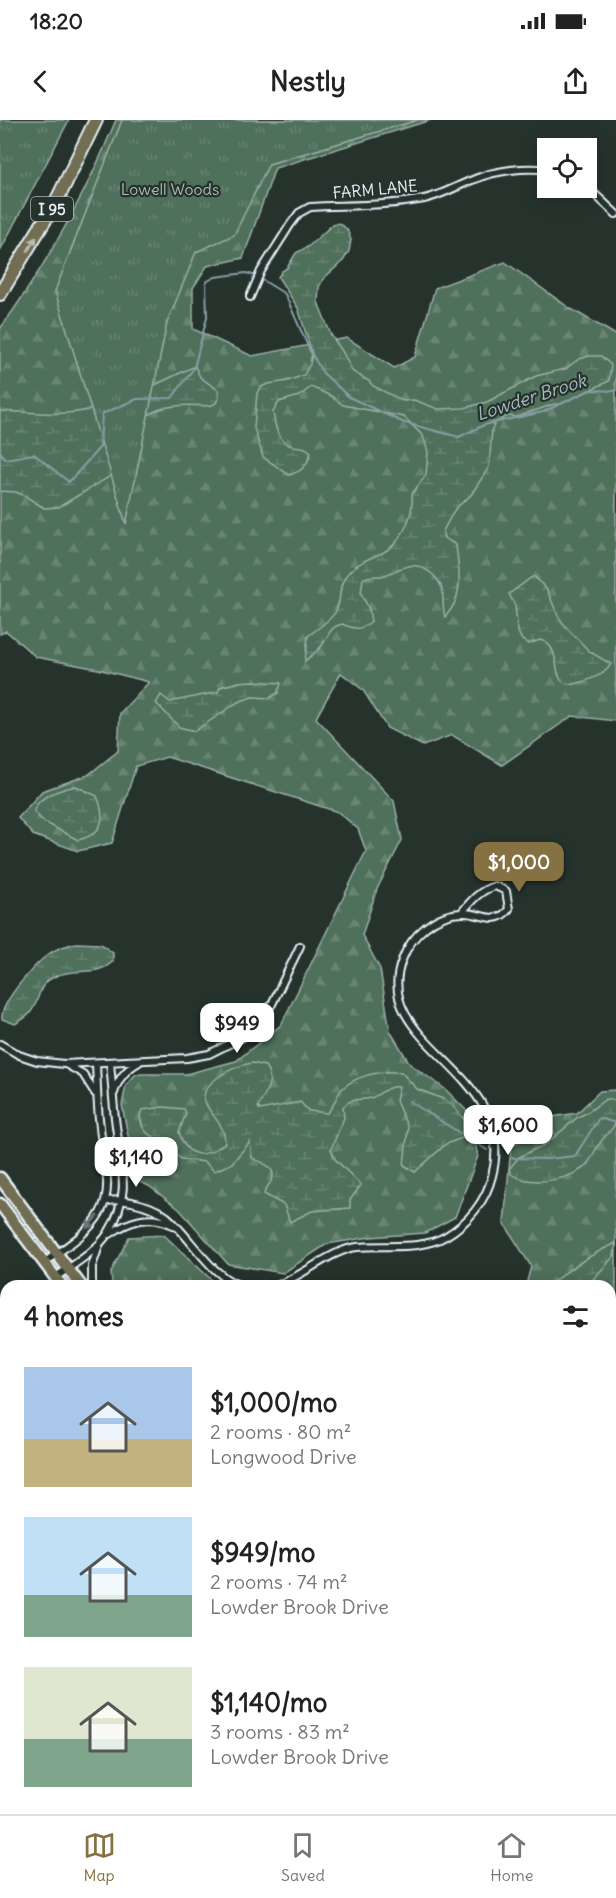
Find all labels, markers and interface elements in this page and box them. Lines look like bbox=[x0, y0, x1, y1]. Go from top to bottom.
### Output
text: 18:20 bbox=[30, 7, 83, 35]
text: Nestly bbox=[270, 64, 346, 98]
icon: back bbox=[24, 65, 57, 98]
icon: share bbox=[559, 65, 592, 98]
map controls bbox=[537, 138, 597, 198]
button: locate bbox=[537, 138, 597, 198]
street label: FARM LANE bbox=[332, 175, 418, 203]
park label: Lowell Woods bbox=[121, 179, 219, 199]
road number: I 95 bbox=[31, 197, 73, 221]
one-way arrow bbox=[26, 236, 37, 252]
water label: Lowder Brook bbox=[473, 368, 591, 426]
pin: $1,000 bbox=[470, 842, 568, 893]
text: $1,000 bbox=[488, 849, 550, 874]
pin: $949 bbox=[201, 1003, 273, 1054]
text: $949 bbox=[214, 1010, 260, 1035]
pin: $1,600 bbox=[459, 1105, 557, 1156]
text: $1,600 bbox=[478, 1112, 538, 1137]
pin: $1,140 bbox=[87, 1137, 185, 1188]
text: $1,140 bbox=[109, 1144, 163, 1169]
one-way arrow bbox=[86, 1214, 99, 1230]
text: 4 homes bbox=[24, 1300, 123, 1333]
icon: filters bbox=[559, 1300, 592, 1333]
text: $1,000/mo bbox=[210, 1386, 337, 1419]
icon: home bbox=[72, 1391, 144, 1463]
text: 2 rooms · 80 m² bbox=[210, 1419, 351, 1444]
text: Longwood Drive bbox=[210, 1444, 357, 1469]
text: $949/mo bbox=[210, 1536, 315, 1569]
icon: home bbox=[72, 1541, 144, 1613]
text: 2 rooms · 74 m² bbox=[210, 1569, 347, 1594]
text: Lowder Brook Drive bbox=[210, 1594, 389, 1619]
text: $1,140/mo bbox=[210, 1686, 327, 1719]
icon: home bbox=[72, 1691, 144, 1763]
text: 3 rooms · 83 m² bbox=[210, 1719, 350, 1744]
text: Lowder Brook Drive bbox=[210, 1744, 389, 1769]
tab: Map bbox=[83, 1829, 116, 1885]
tab: Saved bbox=[281, 1829, 325, 1885]
tab: Home bbox=[490, 1829, 533, 1885]

